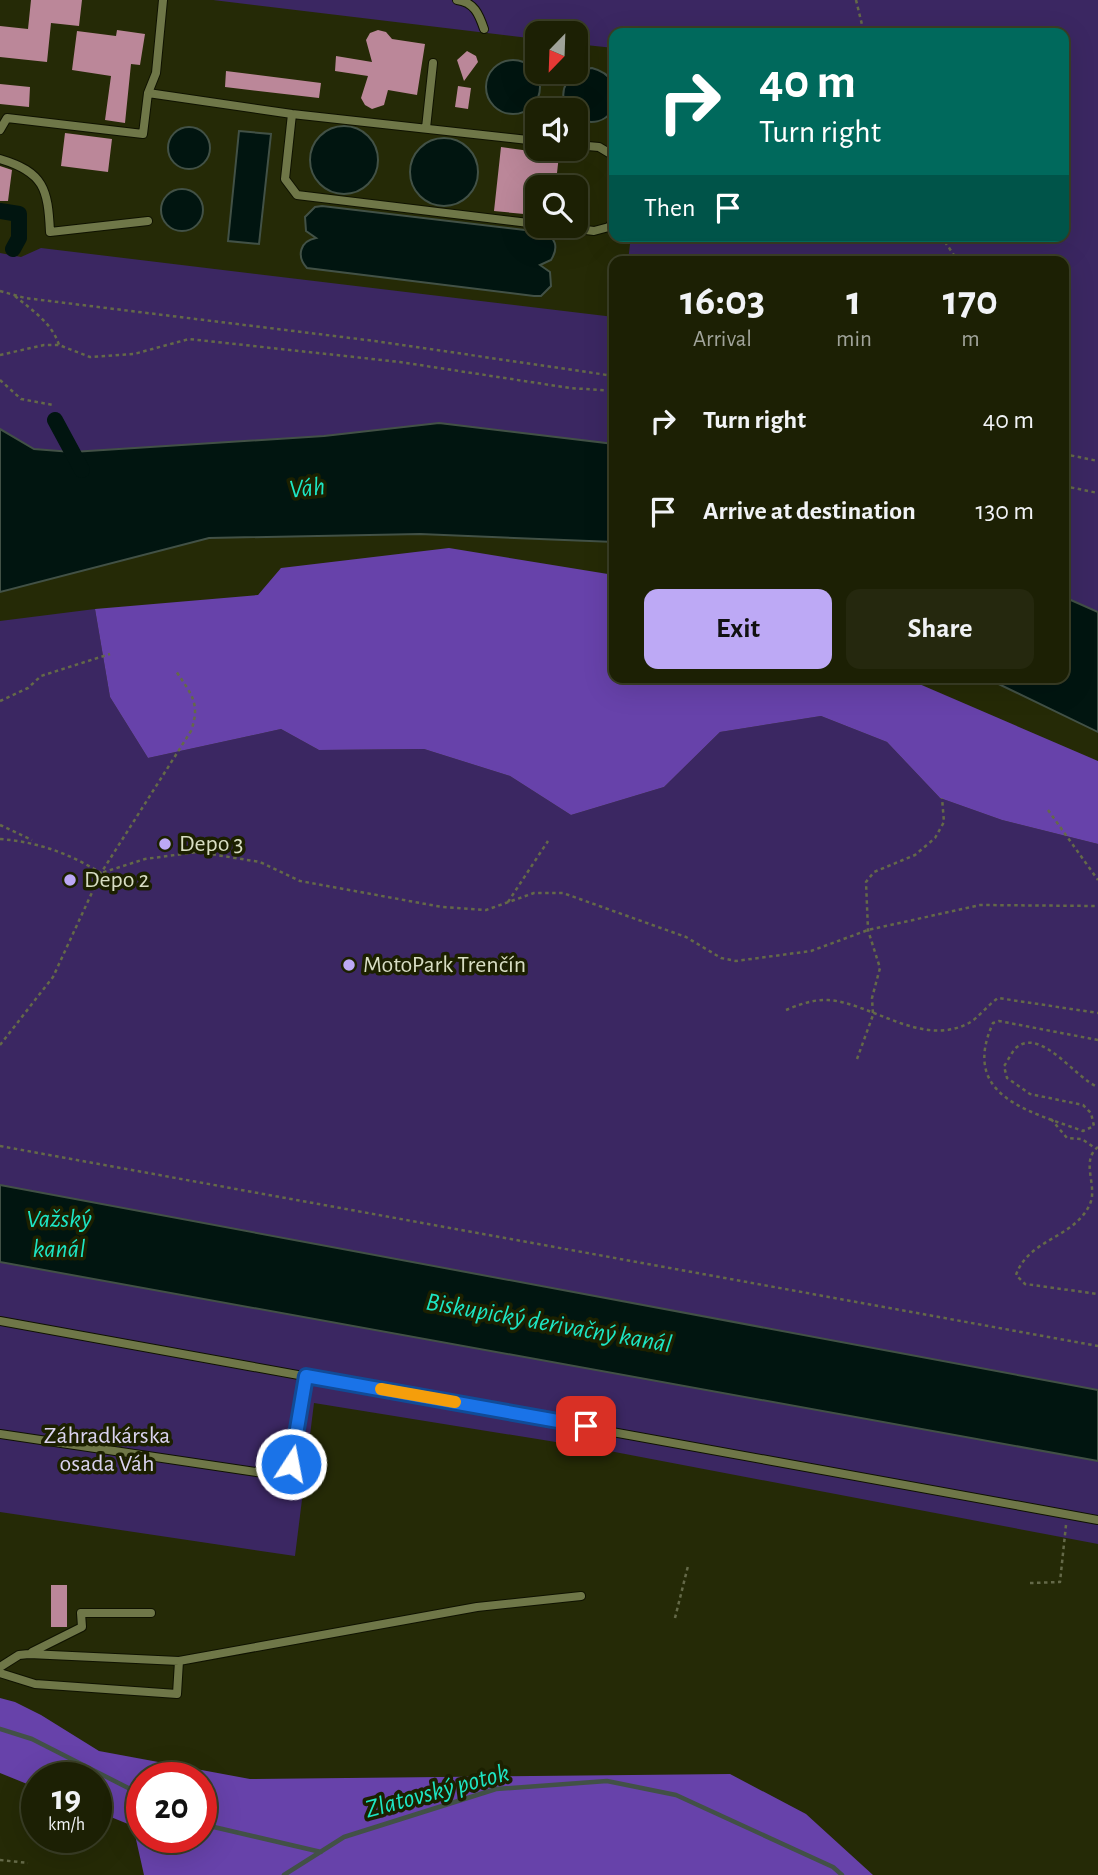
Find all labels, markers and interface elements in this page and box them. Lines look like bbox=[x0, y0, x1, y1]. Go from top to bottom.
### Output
north arrow bbox=[525, 21, 588, 84]
map controls bbox=[525, 21, 588, 238]
icon: right bbox=[644, 56, 735, 147]
text: 40 m bbox=[759, 58, 856, 107]
button: sound bbox=[525, 98, 588, 161]
text: Turn right bbox=[759, 116, 881, 148]
button: search bbox=[525, 175, 588, 238]
icon: arrive bbox=[709, 189, 747, 227]
text: Then bbox=[644, 195, 695, 221]
text: 16:03 bbox=[680, 280, 765, 322]
text: 1 bbox=[846, 280, 861, 322]
text: 170 bbox=[943, 280, 998, 322]
text: Arrival bbox=[693, 328, 752, 351]
text: min bbox=[836, 328, 872, 351]
text: m bbox=[961, 328, 980, 351]
icon: right bbox=[644, 402, 682, 440]
text: Turn right bbox=[703, 407, 806, 433]
text: 40 m bbox=[983, 407, 1034, 433]
water label: Váh bbox=[288, 473, 326, 503]
icon: arrive bbox=[644, 493, 682, 531]
text: Arrive at destination bbox=[703, 498, 916, 524]
text: 130 m bbox=[976, 498, 1034, 524]
button: Exit bbox=[644, 589, 832, 669]
button: Share bbox=[846, 589, 1034, 669]
place label: Depo 3 bbox=[179, 832, 243, 856]
marker: Depo 3 bbox=[157, 836, 173, 852]
place label: Depo 2 bbox=[84, 868, 150, 892]
marker: Depo 2 bbox=[62, 872, 78, 888]
place label: MotoPark Trenčín bbox=[363, 953, 526, 977]
marker: MotoPark Trenčín bbox=[341, 957, 357, 973]
water label: Važský kanál bbox=[26, 1206, 92, 1262]
water label: Biskupický derivačný kanál bbox=[424, 1289, 674, 1357]
pin bbox=[556, 1396, 616, 1456]
icon: arrive bbox=[567, 1407, 605, 1445]
park label: Záhradkárska osada Váh bbox=[44, 1424, 170, 1476]
position arrow bbox=[254, 1427, 328, 1501]
water label: Zlatovský potok bbox=[362, 1759, 512, 1823]
speed limit sign: 20 bbox=[126, 1762, 217, 1853]
text: 19 bbox=[52, 1781, 81, 1816]
text: km/h bbox=[48, 1816, 85, 1834]

